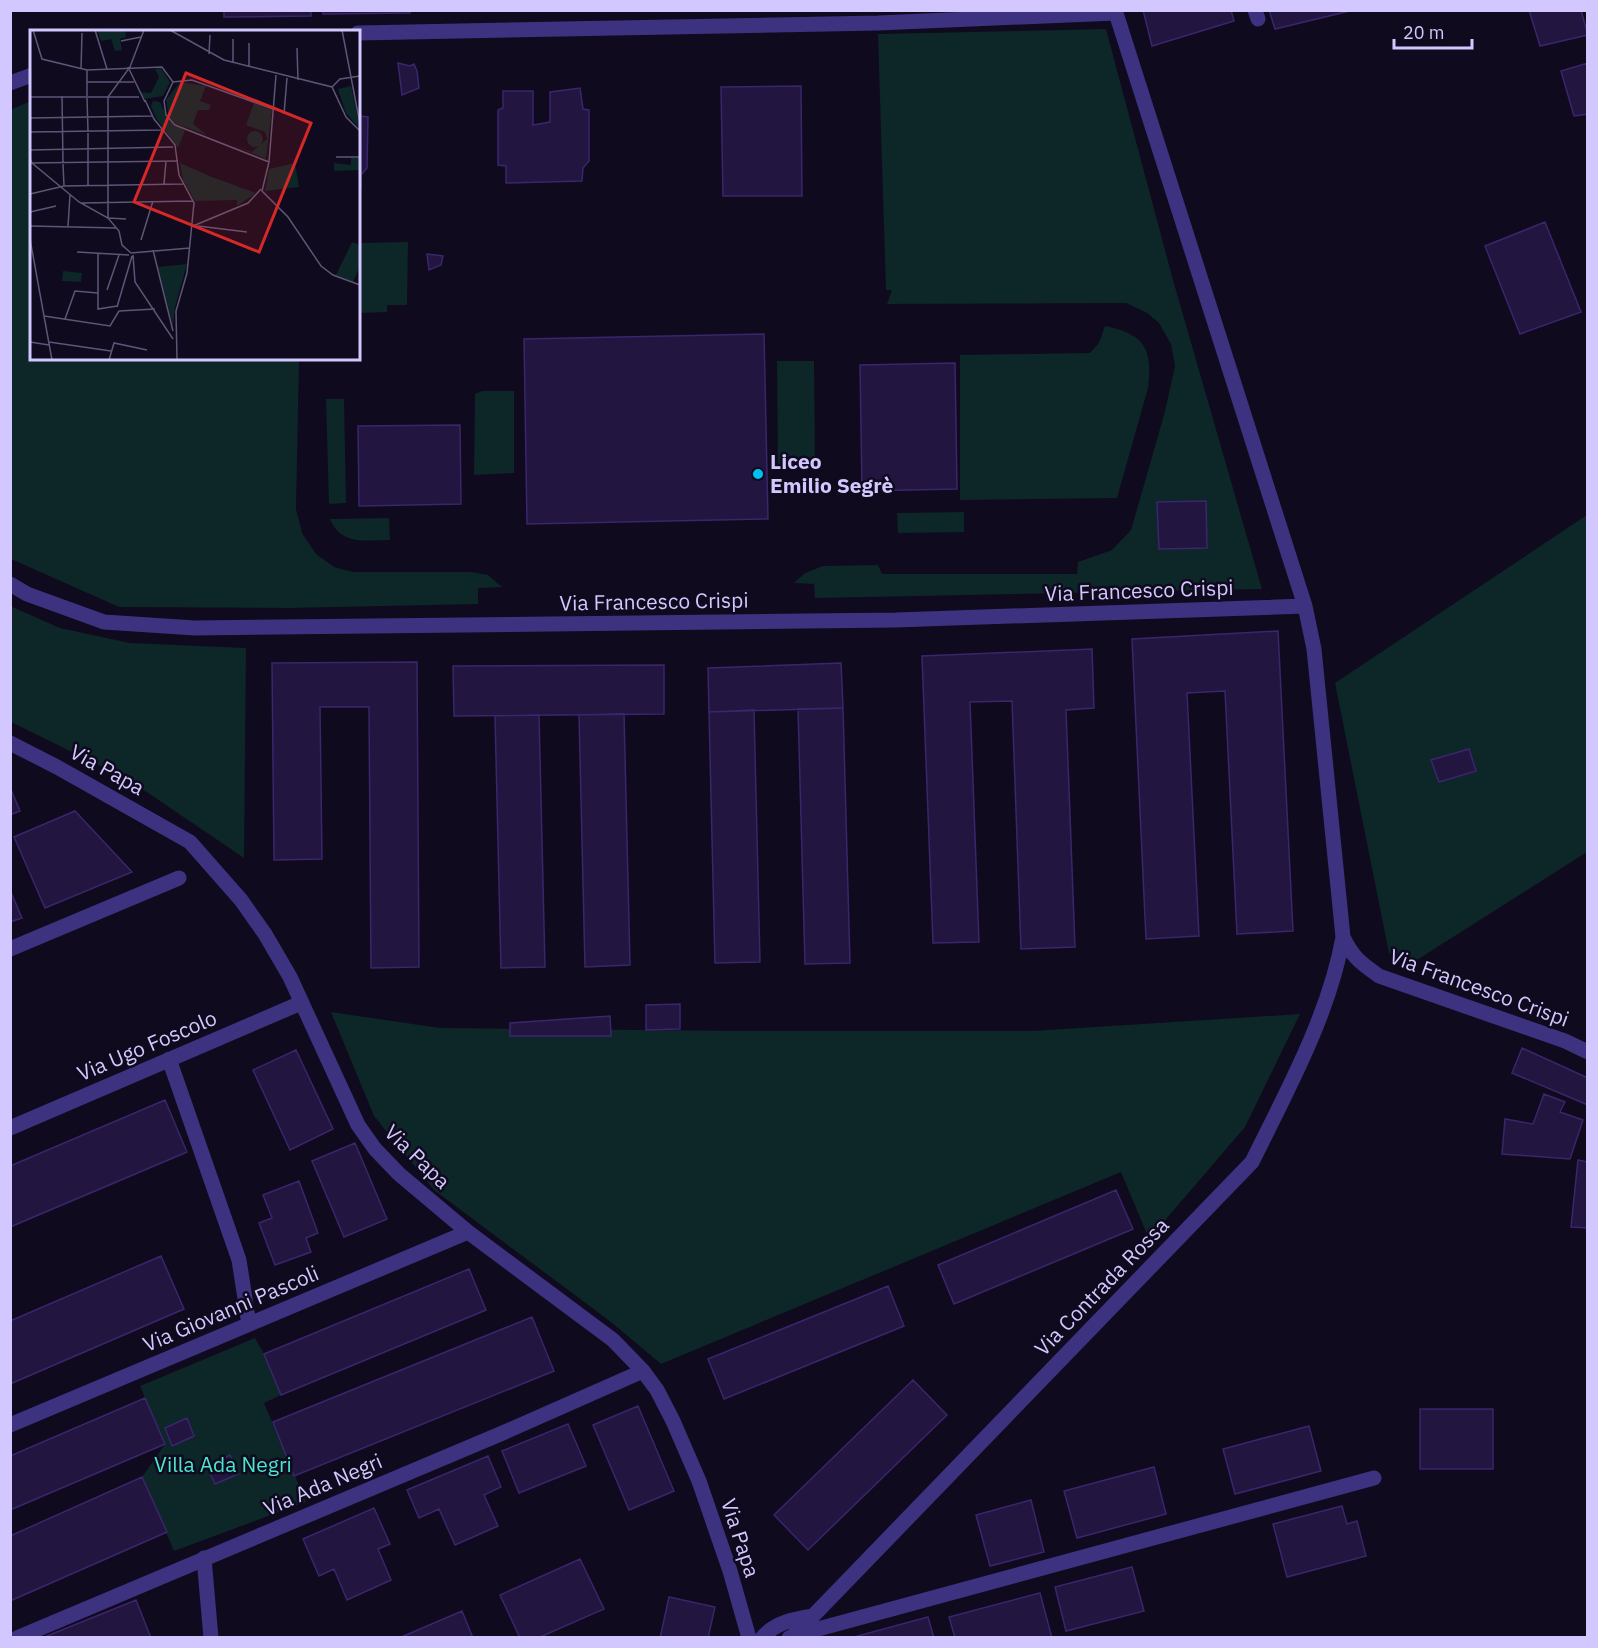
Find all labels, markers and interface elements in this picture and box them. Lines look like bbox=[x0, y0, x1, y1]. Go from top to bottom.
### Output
scale bar bbox=[1394, 12, 1472, 50]
text: 20 m bbox=[1403, 21, 1445, 44]
inset map bbox=[30, 30, 360, 360]
place label: Liceo Emilio Segrè bbox=[770, 447, 894, 499]
marker: Liceo Emilio Segrè bbox=[751, 467, 765, 481]
street label: Via Francesco Crispi bbox=[1044, 573, 1234, 607]
street label: Via Francesco Crispi bbox=[559, 585, 749, 617]
street label: Via Papa bbox=[65, 737, 150, 801]
street label: Via Francesco Crispi bbox=[1386, 942, 1573, 1033]
street label: Via Ugo Foscolo bbox=[73, 1003, 221, 1087]
street label: Via Papa bbox=[379, 1118, 457, 1195]
street label: Via Contrada Rossa bbox=[1028, 1211, 1175, 1361]
street label: Via Giovanni Pascoli bbox=[139, 1258, 323, 1358]
street label: Via Ada Negri bbox=[259, 1446, 386, 1522]
park label: Villa Ada Negri bbox=[154, 1450, 292, 1478]
street label: Via Papa bbox=[715, 1495, 767, 1581]

